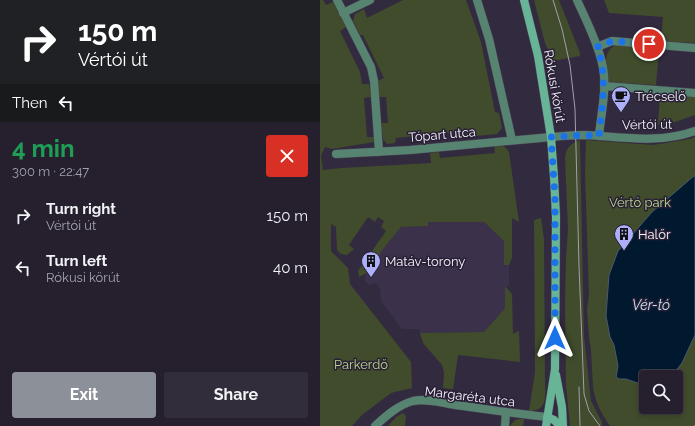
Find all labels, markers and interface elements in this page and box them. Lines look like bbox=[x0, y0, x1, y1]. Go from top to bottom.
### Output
text: 150 m bbox=[78, 15, 157, 48]
icon: right bbox=[12, 16, 64, 68]
pin bbox=[632, 27, 666, 61]
icon: arrive bbox=[638, 33, 660, 55]
street label: Rókusi körút bbox=[541, 48, 568, 124]
text: Vértói út bbox=[78, 49, 148, 70]
cafe icon: Trécselő bbox=[610, 85, 632, 113]
place label: Trécselő bbox=[635, 89, 686, 104]
icon: left bbox=[55, 92, 77, 114]
text: Then bbox=[12, 94, 47, 112]
street label: Vértói út bbox=[622, 117, 673, 132]
street label: Tópart utca bbox=[408, 124, 476, 145]
text: 4 min bbox=[12, 134, 74, 163]
button: close bbox=[266, 135, 308, 177]
text: 300 m · 22:47 bbox=[12, 164, 89, 179]
park label: Vértó park bbox=[609, 195, 671, 210]
text: Turn right bbox=[46, 200, 116, 218]
icon: right bbox=[12, 205, 34, 227]
text: 150 m bbox=[267, 207, 308, 225]
text: Vértói út bbox=[46, 218, 96, 233]
building icon: Halőr bbox=[613, 223, 635, 251]
place label: Halőr bbox=[638, 227, 671, 242]
building icon: Matáv-torony bbox=[360, 250, 382, 278]
text: Turn left bbox=[46, 252, 107, 270]
place label: Matáv-torony bbox=[385, 254, 465, 269]
icon: left bbox=[12, 257, 34, 279]
text: 40 m bbox=[273, 259, 308, 277]
text: Rókusi körút bbox=[46, 270, 120, 285]
water label: Vér-tó bbox=[632, 297, 670, 313]
position arrow bbox=[534, 317, 576, 359]
park label: Parkerdő bbox=[334, 357, 388, 372]
map controls bbox=[639, 370, 683, 414]
button: search bbox=[639, 370, 683, 414]
button: Exit bbox=[12, 372, 156, 418]
button: Share bbox=[164, 372, 308, 418]
street label: Margaréta utca bbox=[424, 384, 516, 409]

